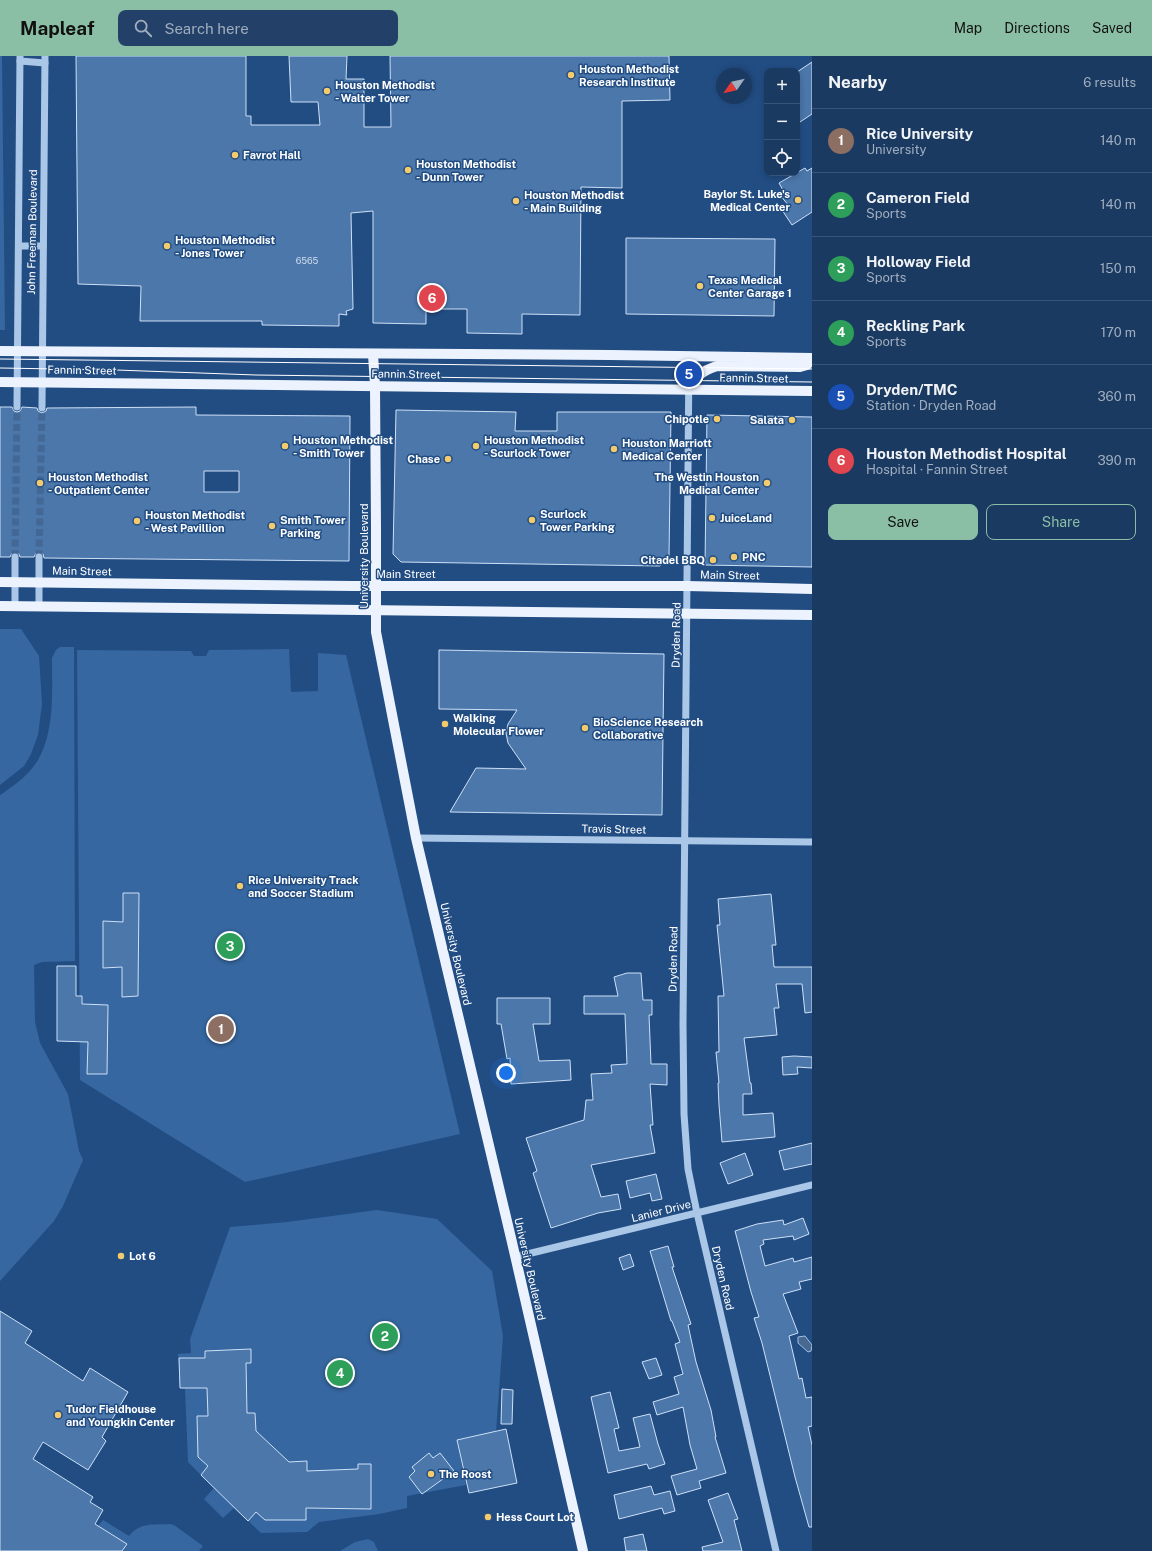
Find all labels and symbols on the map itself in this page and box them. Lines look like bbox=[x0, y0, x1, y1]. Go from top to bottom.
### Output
place label: Houston Methodist Research Institute bbox=[579, 63, 680, 88]
north arrow bbox=[716, 68, 752, 104]
marker: Houston Methodist Research Institute bbox=[566, 70, 576, 80]
place label: Houston Methodist - Walter Tower bbox=[335, 79, 436, 104]
marker: Houston Methodist - Walter Tower bbox=[322, 86, 332, 96]
place label: Favrot Hall bbox=[243, 149, 301, 161]
marker: Favrot Hall bbox=[230, 150, 240, 160]
place label: Houston Methodist - Dunn Tower bbox=[416, 158, 517, 183]
marker: Houston Methodist - Dunn Tower bbox=[403, 165, 413, 175]
street label: John Freeman Boulevard bbox=[25, 169, 39, 295]
place label: Baylor St. Luke's Medical Center bbox=[703, 188, 790, 213]
place label: Houston Methodist - Main Building bbox=[524, 189, 625, 214]
marker: Baylor St. Luke's Medical Center bbox=[793, 195, 803, 205]
marker: Houston Methodist - Main Building bbox=[511, 196, 521, 206]
place label: Houston Methodist - Jones Tower bbox=[175, 234, 276, 259]
marker: Houston Methodist - Jones Tower bbox=[162, 241, 172, 251]
house number: 6565 bbox=[296, 255, 319, 266]
place label: Texas Medical Center Garage 1 bbox=[708, 274, 792, 299]
marker: Texas Medical Center Garage 1 bbox=[695, 281, 705, 291]
pin: 6 bbox=[419, 283, 445, 313]
pin: 5 bbox=[676, 359, 702, 389]
street label: Fannin Street bbox=[47, 363, 117, 377]
street label: Fannin Street bbox=[371, 367, 441, 381]
street label: Fannin Street bbox=[719, 371, 789, 385]
place label: Chipotle bbox=[665, 413, 709, 425]
marker: Chipotle bbox=[712, 414, 722, 424]
place label: Salata bbox=[750, 414, 784, 426]
marker: Salata bbox=[787, 415, 797, 425]
place label: Houston Methodist - Smith Tower bbox=[293, 434, 394, 459]
place label: Houston Methodist - Scurlock Tower bbox=[484, 434, 585, 459]
place label: Houston Marriott Medical Center bbox=[622, 437, 712, 462]
marker: Houston Methodist - Smith Tower bbox=[280, 441, 290, 451]
marker: Houston Methodist - Scurlock Tower bbox=[471, 441, 481, 451]
marker: Houston Marriott Medical Center bbox=[609, 444, 619, 454]
place label: Chase bbox=[407, 453, 440, 465]
marker: Chase bbox=[443, 454, 453, 464]
place label: Houston Methodist - Outpatient Center bbox=[48, 471, 150, 496]
place label: The Westin Houston Medical Center bbox=[654, 471, 759, 496]
marker: Houston Methodist - Outpatient Center bbox=[35, 478, 45, 488]
marker: The Westin Houston Medical Center bbox=[762, 478, 772, 488]
street label: University Boulevard bbox=[358, 503, 370, 609]
place label: Scurlock Tower Parking bbox=[540, 508, 615, 533]
place label: Houston Methodist - West Pavillion bbox=[145, 509, 246, 534]
place label: JuiceLand bbox=[720, 512, 772, 524]
marker: JuiceLand bbox=[707, 513, 717, 523]
place label: Smith Tower Parking bbox=[280, 514, 346, 539]
marker: Scurlock Tower Parking bbox=[527, 515, 537, 525]
marker: Houston Methodist - West Pavillion bbox=[132, 516, 142, 526]
marker: Smith Tower Parking bbox=[267, 521, 277, 531]
place label: PNC bbox=[742, 551, 766, 563]
marker: PNC bbox=[729, 552, 739, 562]
place label: Citadel BBQ bbox=[641, 554, 705, 566]
marker: Citadel BBQ bbox=[708, 555, 718, 565]
street label: Main Street bbox=[52, 564, 112, 578]
street label: Main Street bbox=[376, 568, 436, 580]
street label: Main Street bbox=[700, 568, 760, 582]
street label: Dryden Road bbox=[669, 602, 683, 668]
place label: Walking Molecular Flower bbox=[453, 712, 544, 737]
place label: BioScience Research Collaborative bbox=[593, 716, 703, 741]
marker: Walking Molecular Flower bbox=[440, 719, 450, 729]
marker: BioScience Research Collaborative bbox=[580, 723, 590, 733]
street label: Travis Street bbox=[582, 822, 646, 836]
place label: Rice University Track and Soccer Stadium bbox=[248, 874, 359, 899]
marker: Rice University Track and Soccer Stadium bbox=[235, 881, 245, 891]
street label: University Boulevard bbox=[438, 901, 474, 1007]
street label: Dryden Road bbox=[666, 926, 680, 992]
pin: 3 bbox=[217, 931, 243, 961]
pin: 1 bbox=[208, 1014, 234, 1044]
your location bbox=[496, 1063, 516, 1083]
street label: Lanier Drive bbox=[630, 1198, 692, 1224]
street label: University Boulevard bbox=[512, 1216, 548, 1322]
street label: Dryden Road bbox=[710, 1245, 736, 1311]
place label: Lot 6 bbox=[129, 1250, 156, 1262]
marker: Lot 6 bbox=[116, 1251, 126, 1261]
pin: 2 bbox=[372, 1321, 398, 1351]
pin: 4 bbox=[327, 1358, 353, 1388]
place label: Tudor Fieldhouse and Youngkin Center bbox=[66, 1403, 175, 1428]
marker: Tudor Fieldhouse and Youngkin Center bbox=[53, 1410, 63, 1420]
place label: The Roost bbox=[439, 1468, 492, 1480]
marker: The Roost bbox=[426, 1469, 436, 1479]
place label: Hess Court Lot bbox=[496, 1511, 574, 1523]
marker: Hess Court Lot bbox=[483, 1512, 493, 1522]

